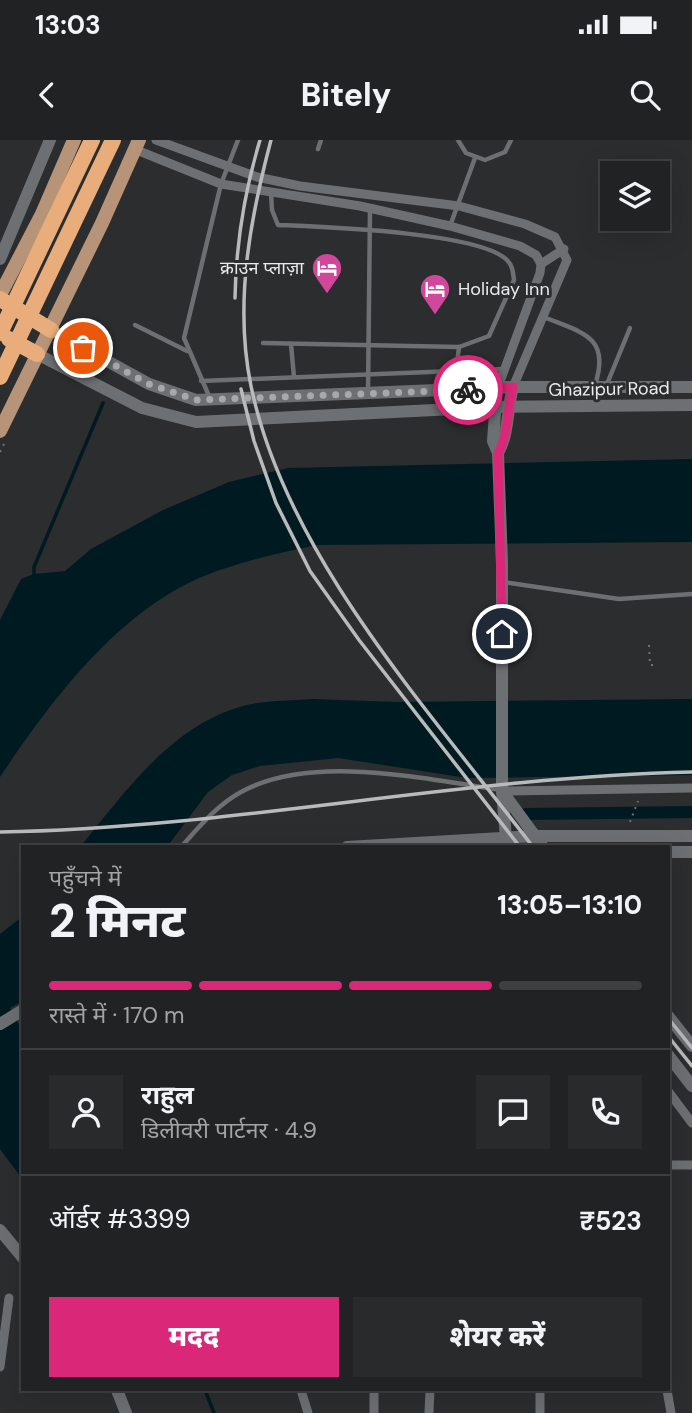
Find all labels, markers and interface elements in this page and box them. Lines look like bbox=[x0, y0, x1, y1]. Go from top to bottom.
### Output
text: 13:03 bbox=[35, 8, 101, 42]
text: Bitely bbox=[301, 74, 391, 116]
icon: back bbox=[28, 76, 66, 114]
icon: search bbox=[626, 76, 664, 114]
map controls bbox=[600, 161, 670, 231]
button: layers bbox=[600, 161, 670, 231]
hotel icon: क्राउन प्लाज़ा bbox=[310, 251, 344, 295]
place label: क्राउन प्लाज़ा bbox=[220, 256, 304, 280]
hotel icon: Holiday Inn bbox=[418, 272, 452, 316]
place label: Holiday Inn bbox=[458, 277, 550, 301]
pin bbox=[53, 318, 113, 378]
icon: bag bbox=[64, 329, 102, 367]
courier bbox=[433, 355, 503, 425]
icon: bike bbox=[449, 371, 487, 409]
street label: Ghazipur Road bbox=[548, 376, 670, 402]
pin bbox=[472, 604, 532, 664]
icon: home bbox=[483, 615, 521, 653]
text: पहुँचने में bbox=[49, 863, 122, 893]
text: 13:05–13:10 bbox=[497, 888, 642, 922]
text: 2 मिनट bbox=[49, 891, 185, 951]
text: रास्ते में · 170 m bbox=[49, 1000, 185, 1030]
button: person bbox=[49, 1075, 123, 1149]
button: chat bbox=[476, 1075, 550, 1149]
button: phone bbox=[568, 1075, 642, 1149]
text: राहुल bbox=[141, 1078, 194, 1112]
text: डिलीवरी पार्टनर · 4.9 bbox=[141, 1115, 317, 1145]
text: ऑर्डर #3399 bbox=[49, 1202, 191, 1236]
text: ₹523 bbox=[579, 1204, 642, 1238]
button: मदद bbox=[49, 1297, 339, 1377]
button: शेयर करें bbox=[353, 1297, 642, 1377]

